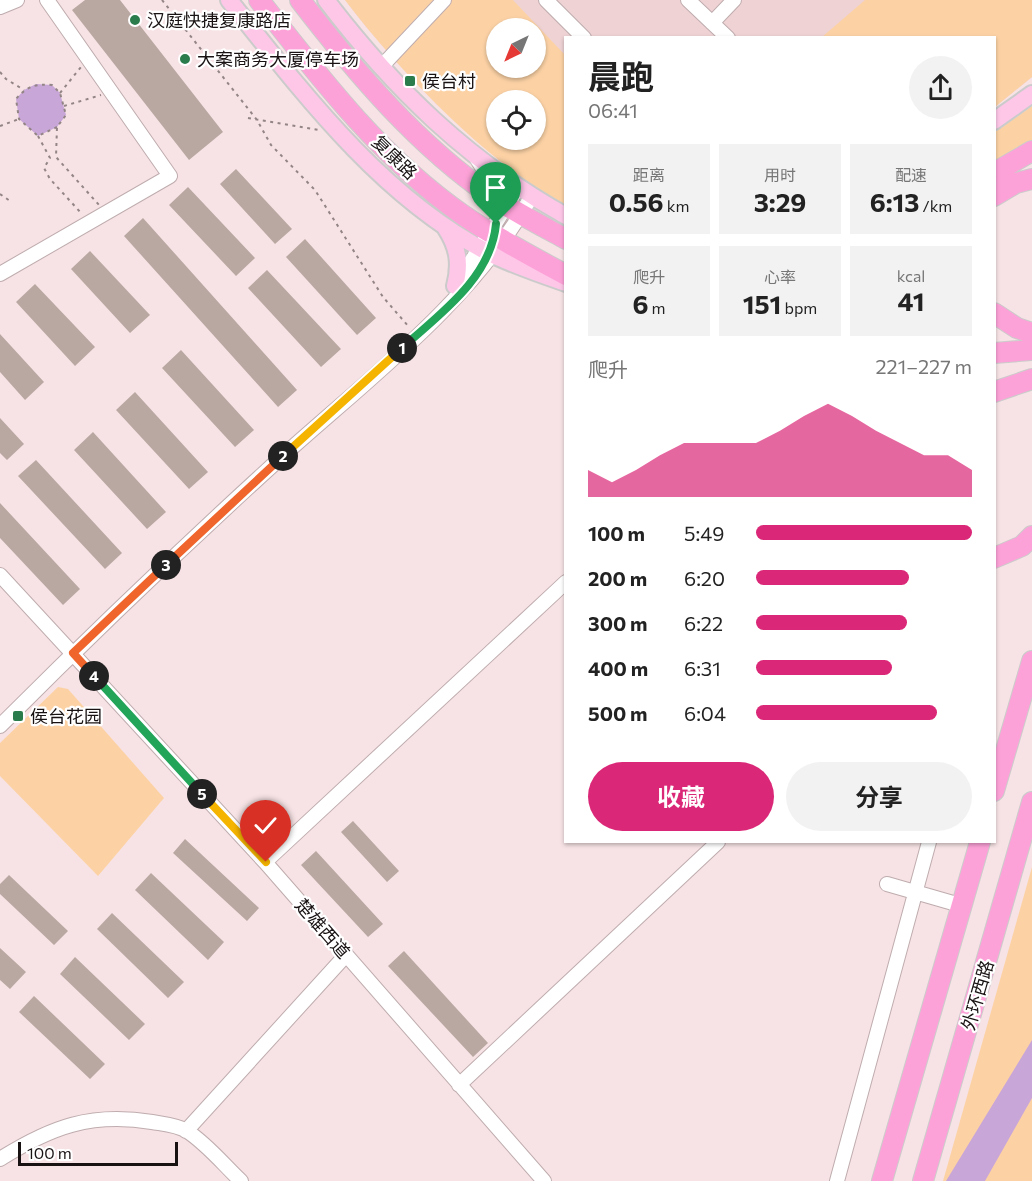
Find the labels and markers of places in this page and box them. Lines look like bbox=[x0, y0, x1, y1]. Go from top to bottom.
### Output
place label: 汉庭快捷复康路店 bbox=[147, 9, 291, 31]
marker: 汉庭快捷复康路店 bbox=[128, 13, 142, 27]
place label: 大案商务大厦停车场 bbox=[197, 48, 359, 70]
marker: 大案商务大厦停车场 bbox=[178, 52, 192, 66]
place label: 侯台村 bbox=[422, 70, 476, 92]
marker: 侯台村 bbox=[403, 74, 417, 88]
pin bbox=[470, 162, 521, 224]
pin: 1 bbox=[387, 333, 417, 363]
pin: 2 bbox=[268, 441, 298, 471]
pin: 3 bbox=[151, 550, 181, 580]
pin: 4 bbox=[79, 661, 109, 691]
place label: 侯台花园 bbox=[30, 705, 102, 727]
marker: 侯台花园 bbox=[11, 709, 25, 723]
pin: 5 bbox=[187, 779, 217, 809]
pin bbox=[240, 800, 291, 862]

